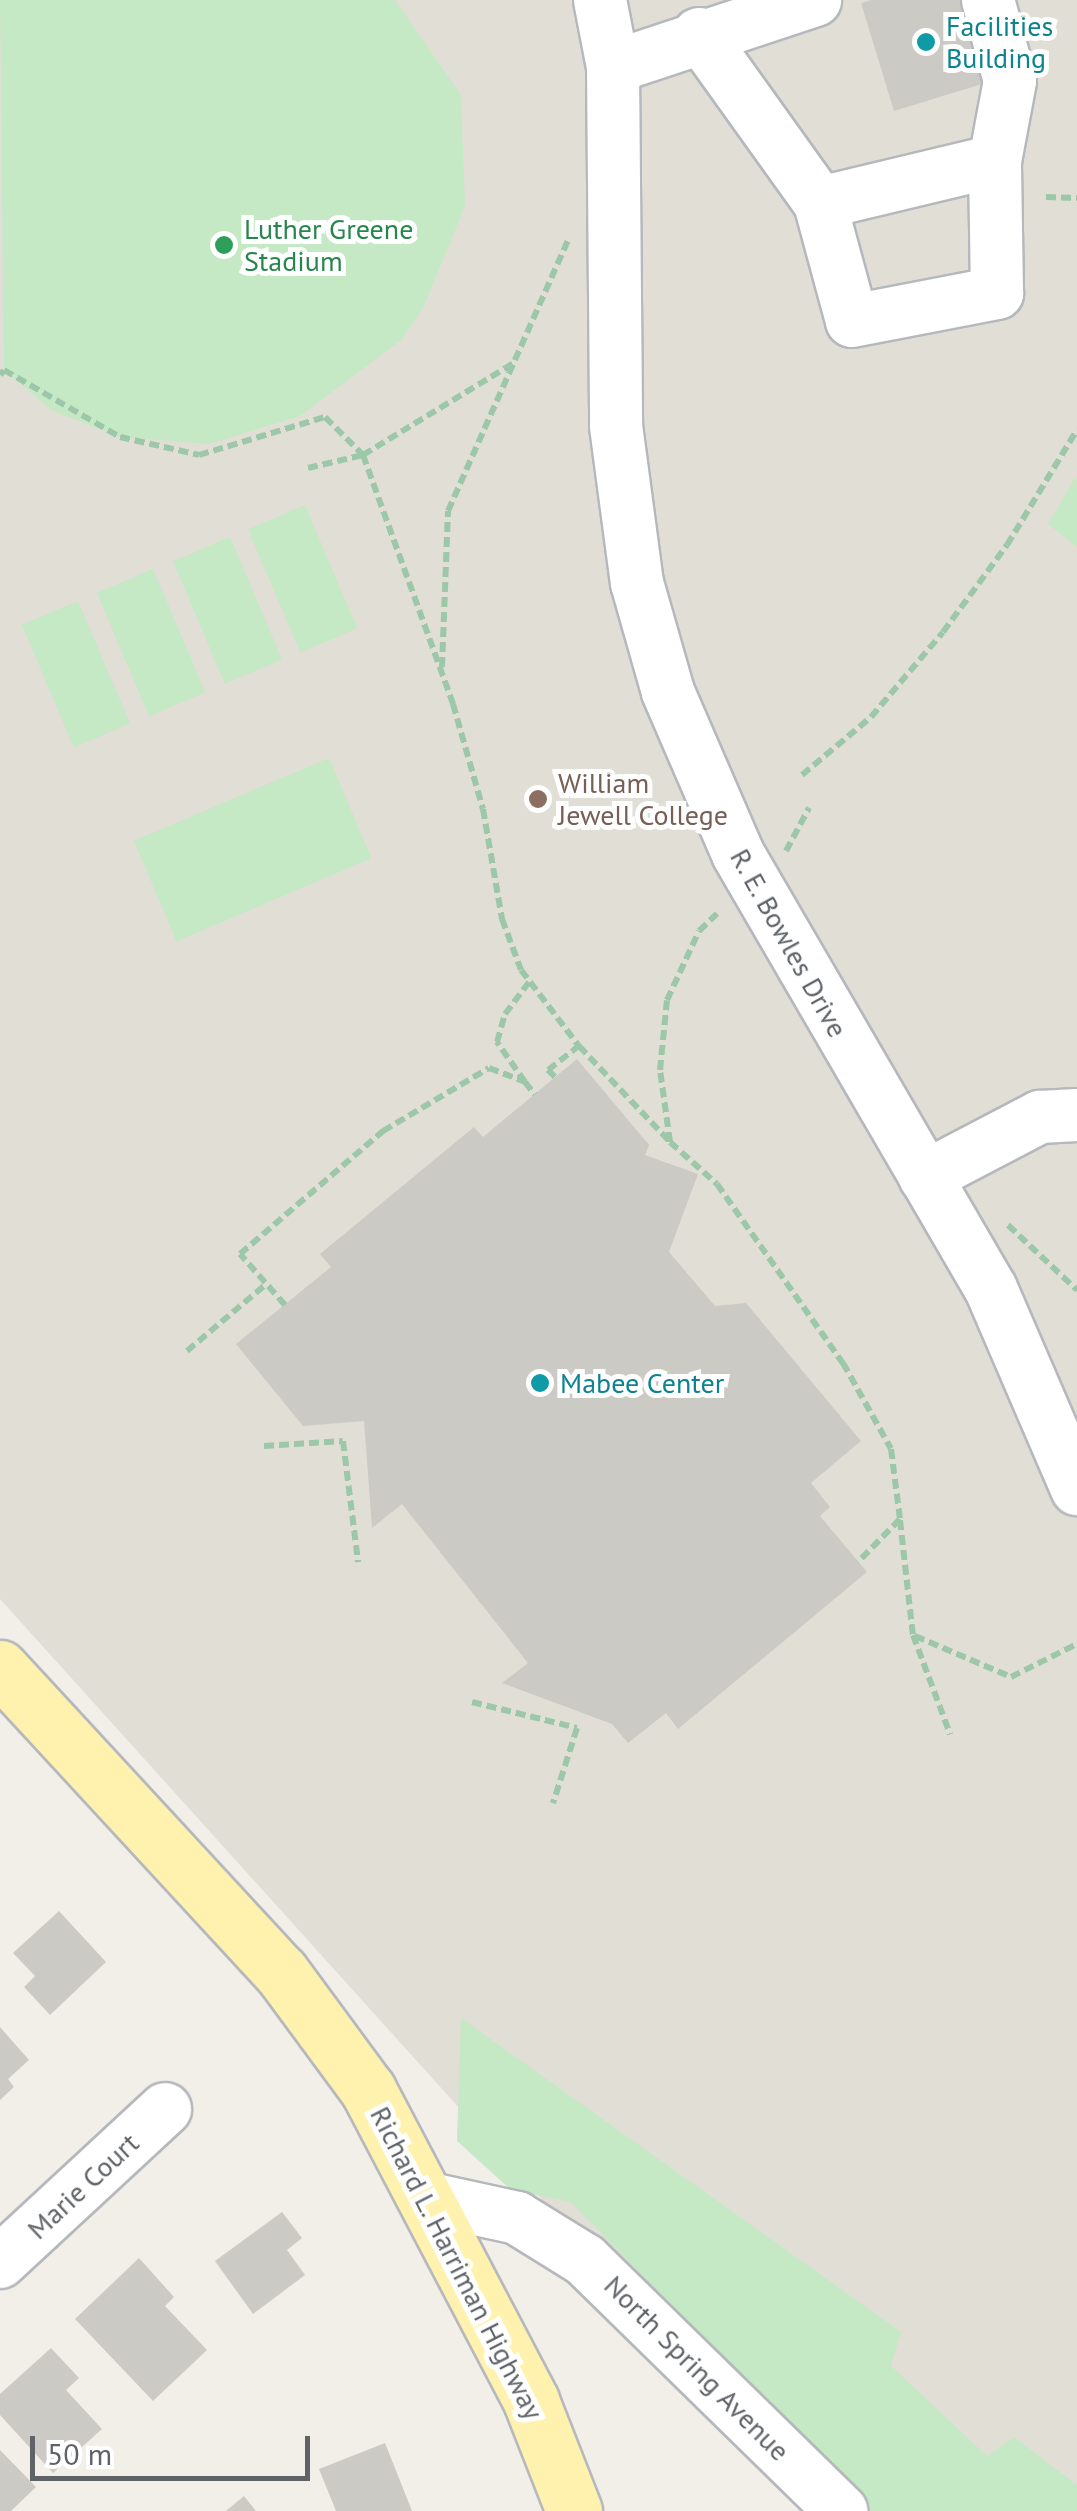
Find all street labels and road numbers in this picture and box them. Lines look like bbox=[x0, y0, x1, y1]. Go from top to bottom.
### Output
street label: R. E. Bowles Drive bbox=[722, 841, 856, 1045]
street label: Richard L. Harriman Highway bbox=[363, 2100, 551, 2426]
street label: Marie Court bbox=[20, 2126, 146, 2246]
street label: North Spring Avenue bbox=[597, 2268, 797, 2468]

